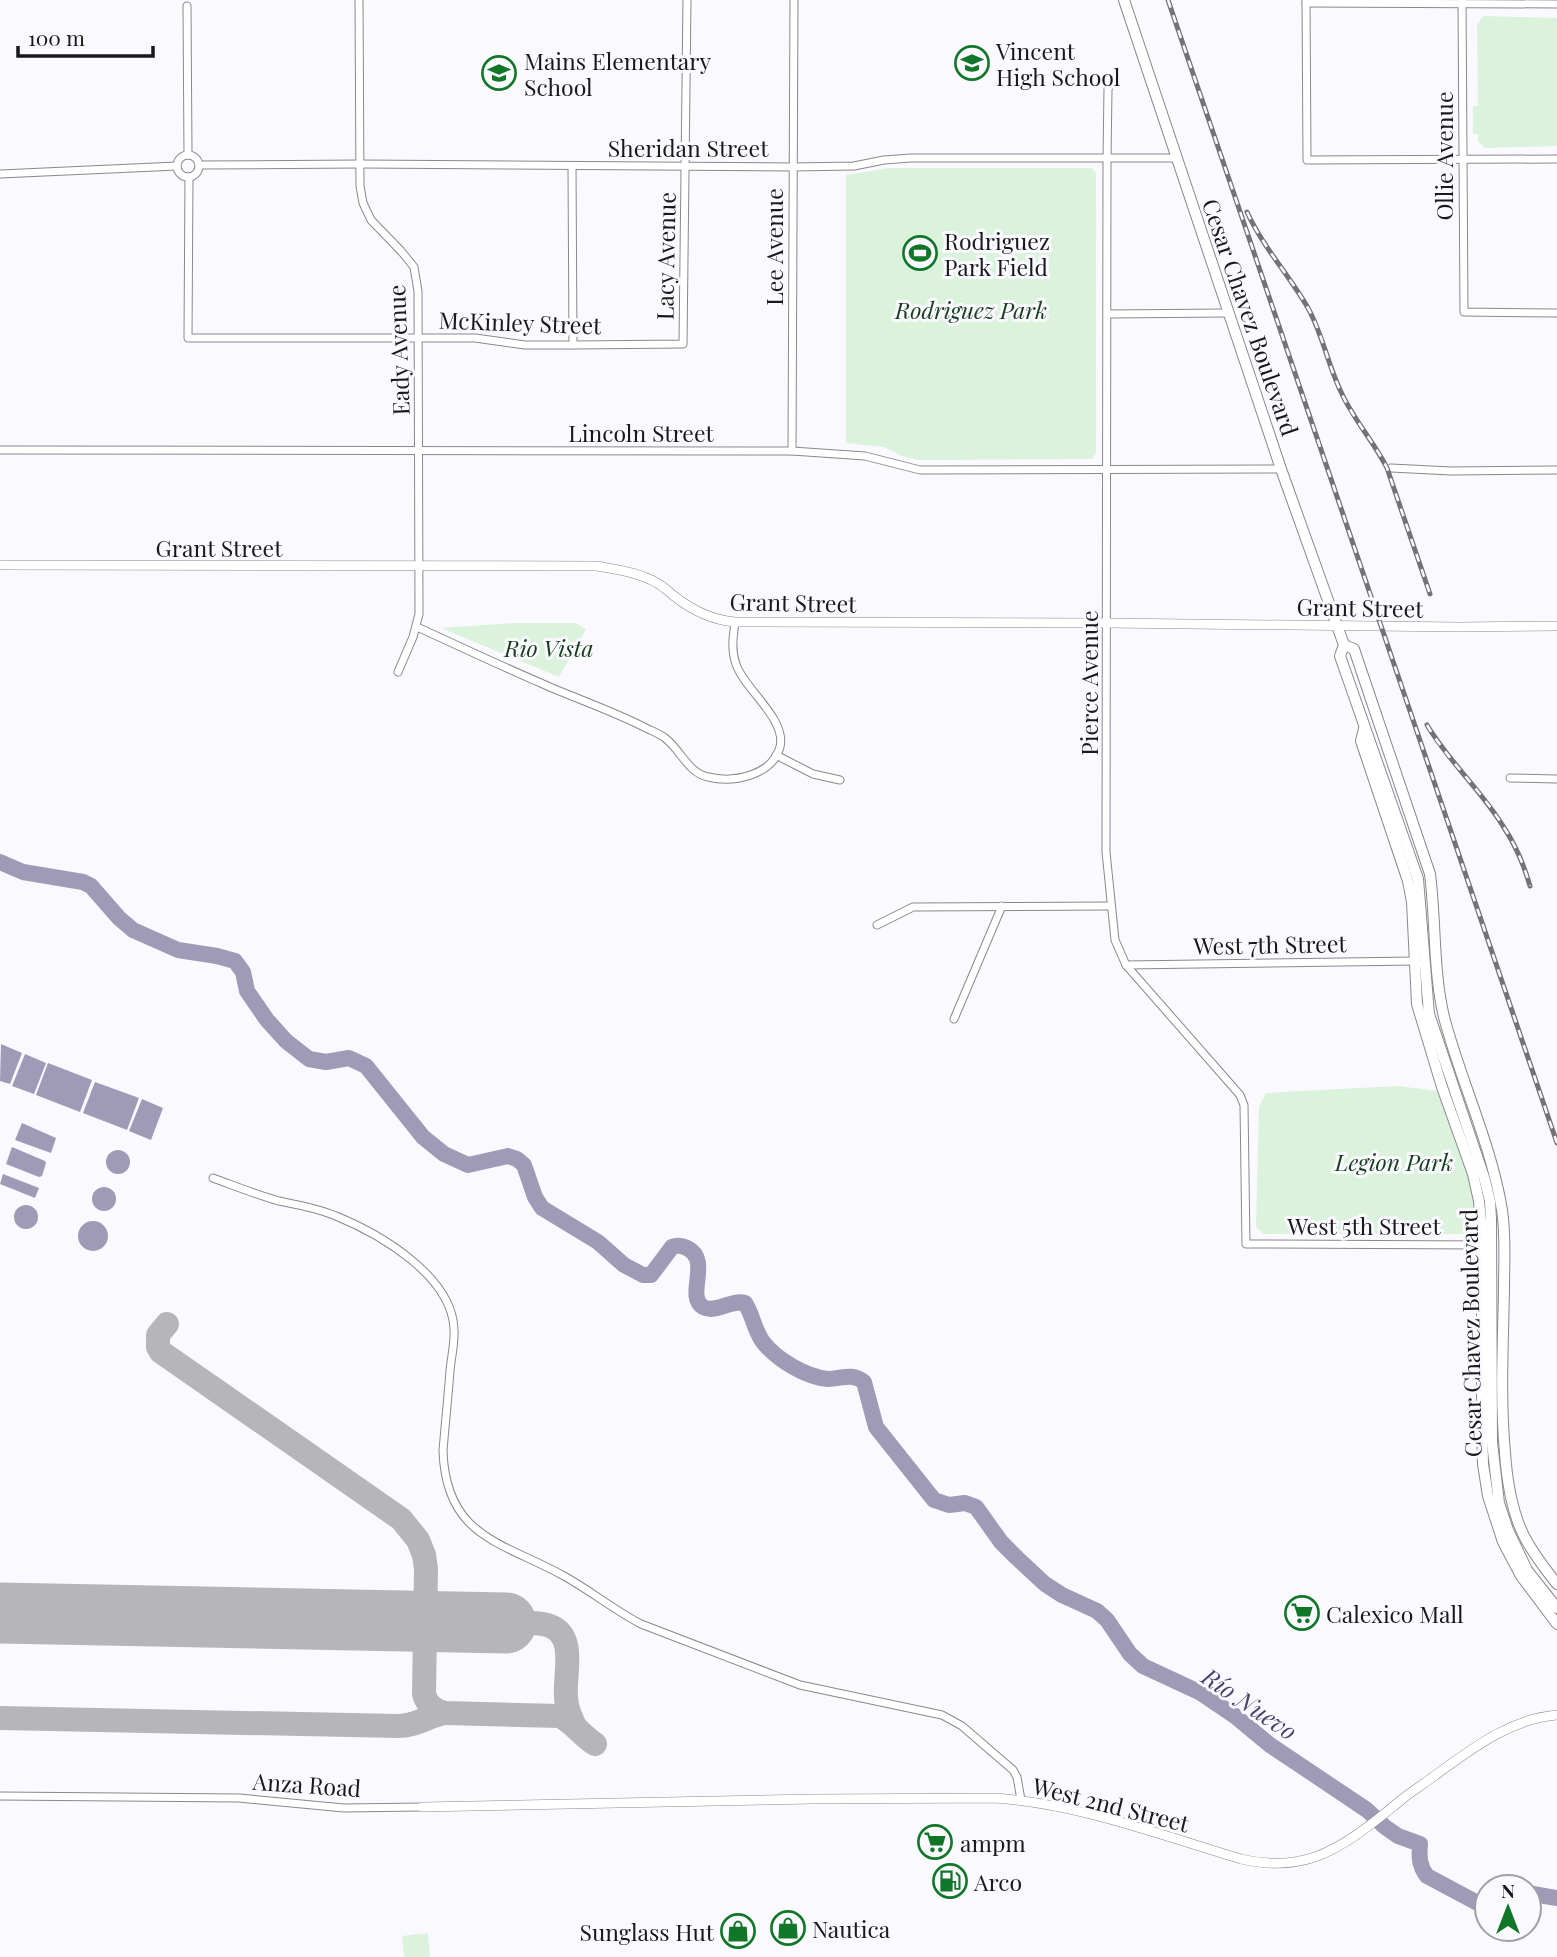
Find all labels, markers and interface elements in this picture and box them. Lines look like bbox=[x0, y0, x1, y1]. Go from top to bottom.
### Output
scale bar bbox=[18, 14, 152, 58]
text: 100 m bbox=[28, 23, 85, 51]
place label: Vincent High School bbox=[995, 35, 1121, 92]
school or university icon: Vincent High School bbox=[953, 44, 991, 82]
place label: Mains Elementary School bbox=[524, 45, 711, 102]
school or university icon: Mains Elementary School bbox=[480, 54, 518, 92]
street label: Ollie Avenue bbox=[1428, 91, 1459, 221]
street label: Sheridan Street bbox=[608, 132, 769, 163]
street label: Lee Avenue bbox=[758, 188, 789, 306]
street label: Lacy Avenue bbox=[648, 192, 682, 320]
street label: Cesar Chavez Boulevard bbox=[1196, 194, 1306, 440]
place label: Rodriguez Park Field bbox=[944, 225, 1050, 282]
sports icon: Rodriguez Park Field bbox=[901, 234, 939, 272]
street label: Eady Avenue bbox=[380, 284, 416, 416]
park label: Rodriguez Park bbox=[894, 294, 1047, 325]
street label: McKinley Street bbox=[438, 304, 603, 340]
street label: Lincoln Street bbox=[568, 417, 715, 448]
street label: Grant Street bbox=[156, 532, 283, 563]
street label: Grant Street bbox=[729, 585, 858, 619]
street label: Grant Street bbox=[1296, 590, 1425, 624]
street label: Pierce Avenue bbox=[1073, 610, 1104, 756]
park label: Rio Vista bbox=[503, 632, 594, 663]
street label: West 7th Street bbox=[1192, 927, 1348, 961]
park label: Legion Park bbox=[1334, 1146, 1453, 1177]
street label: Cesar Chavez Boulevard bbox=[1452, 1208, 1488, 1458]
street label: West 5th Street bbox=[1286, 1210, 1442, 1241]
supermarket icon: Calexico Mall bbox=[1283, 1594, 1321, 1632]
place label: Calexico Mall bbox=[1326, 1598, 1464, 1629]
water label: Río Nuevo bbox=[1196, 1659, 1304, 1746]
street label: Anza Road bbox=[251, 1765, 362, 1803]
street label: West 2nd Street bbox=[1029, 1769, 1193, 1839]
supermarket icon: ampm bbox=[916, 1823, 954, 1861]
place label: ampm bbox=[960, 1827, 1026, 1858]
fuel station icon: Arco bbox=[931, 1862, 969, 1900]
place label: Arco bbox=[973, 1866, 1022, 1897]
north arrow bbox=[1473, 1873, 1543, 1943]
text: N bbox=[1501, 1877, 1515, 1903]
shop icon: Nautica bbox=[769, 1909, 807, 1947]
shop icon: Sunglass Hut bbox=[719, 1912, 757, 1950]
place label: Nautica bbox=[812, 1913, 891, 1944]
place label: Sunglass Hut bbox=[580, 1916, 715, 1947]

